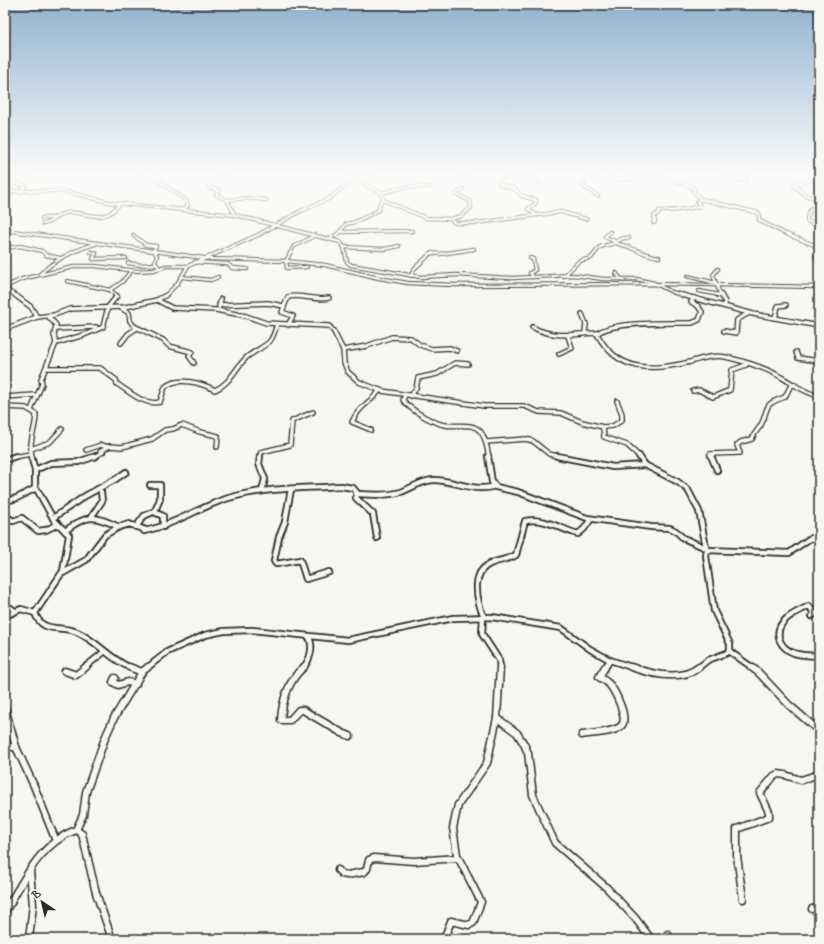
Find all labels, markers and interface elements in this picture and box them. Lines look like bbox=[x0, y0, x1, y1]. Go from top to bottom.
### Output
north arrow bbox=[22, 882, 62, 922]
text: B bbox=[28, 886, 45, 904]

